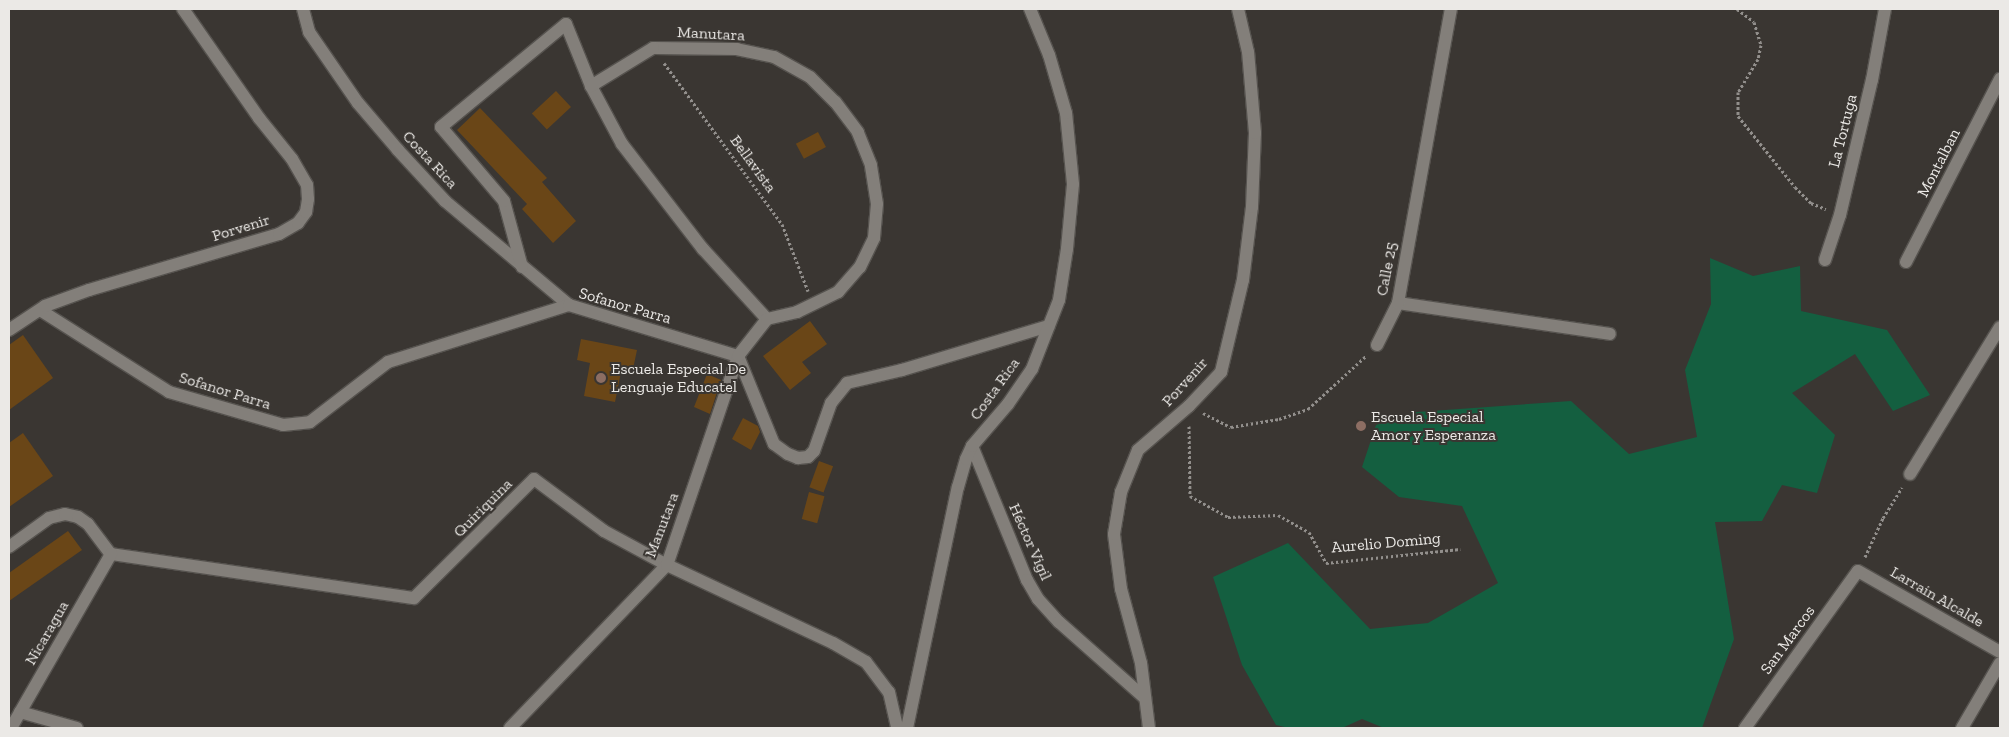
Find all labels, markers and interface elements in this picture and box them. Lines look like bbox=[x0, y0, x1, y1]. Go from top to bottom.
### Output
street label: Manutara bbox=[677, 23, 745, 45]
street label: La Tortuga bbox=[1825, 92, 1861, 170]
street label: Montalban bbox=[1914, 125, 1964, 201]
street label: Costa Rica bbox=[398, 127, 462, 193]
street label: Bellavista bbox=[726, 132, 780, 196]
street label: Porvenir bbox=[210, 210, 272, 246]
street label: Calle 25 bbox=[1372, 241, 1402, 297]
street label: Sofanor Parra bbox=[577, 284, 673, 328]
street label: Porvenir bbox=[1158, 353, 1212, 411]
street label: Costa Rica bbox=[966, 354, 1024, 424]
place label: Escuela Especial De Lenguaje Educatel bbox=[611, 359, 746, 397]
street label: Sofanor Parra bbox=[177, 368, 273, 414]
marker: Escuela Especial De Lenguaje Educatel bbox=[595, 372, 607, 384]
place label: Escuela Especial Amor y Esperanza bbox=[1371, 407, 1497, 445]
marker: Escuela Especial Amor y Esperanza bbox=[1355, 420, 1367, 432]
street label: Quiriquina bbox=[450, 475, 516, 541]
street label: Manutara bbox=[641, 490, 683, 560]
street label: Héctor Vigil bbox=[1004, 500, 1056, 584]
street label: Aurelio Doming bbox=[1331, 529, 1441, 557]
street label: Larrain Alcalde bbox=[1887, 562, 1987, 632]
street label: Nicaragua bbox=[21, 597, 73, 669]
street label: San Marcos bbox=[1757, 602, 1819, 678]

